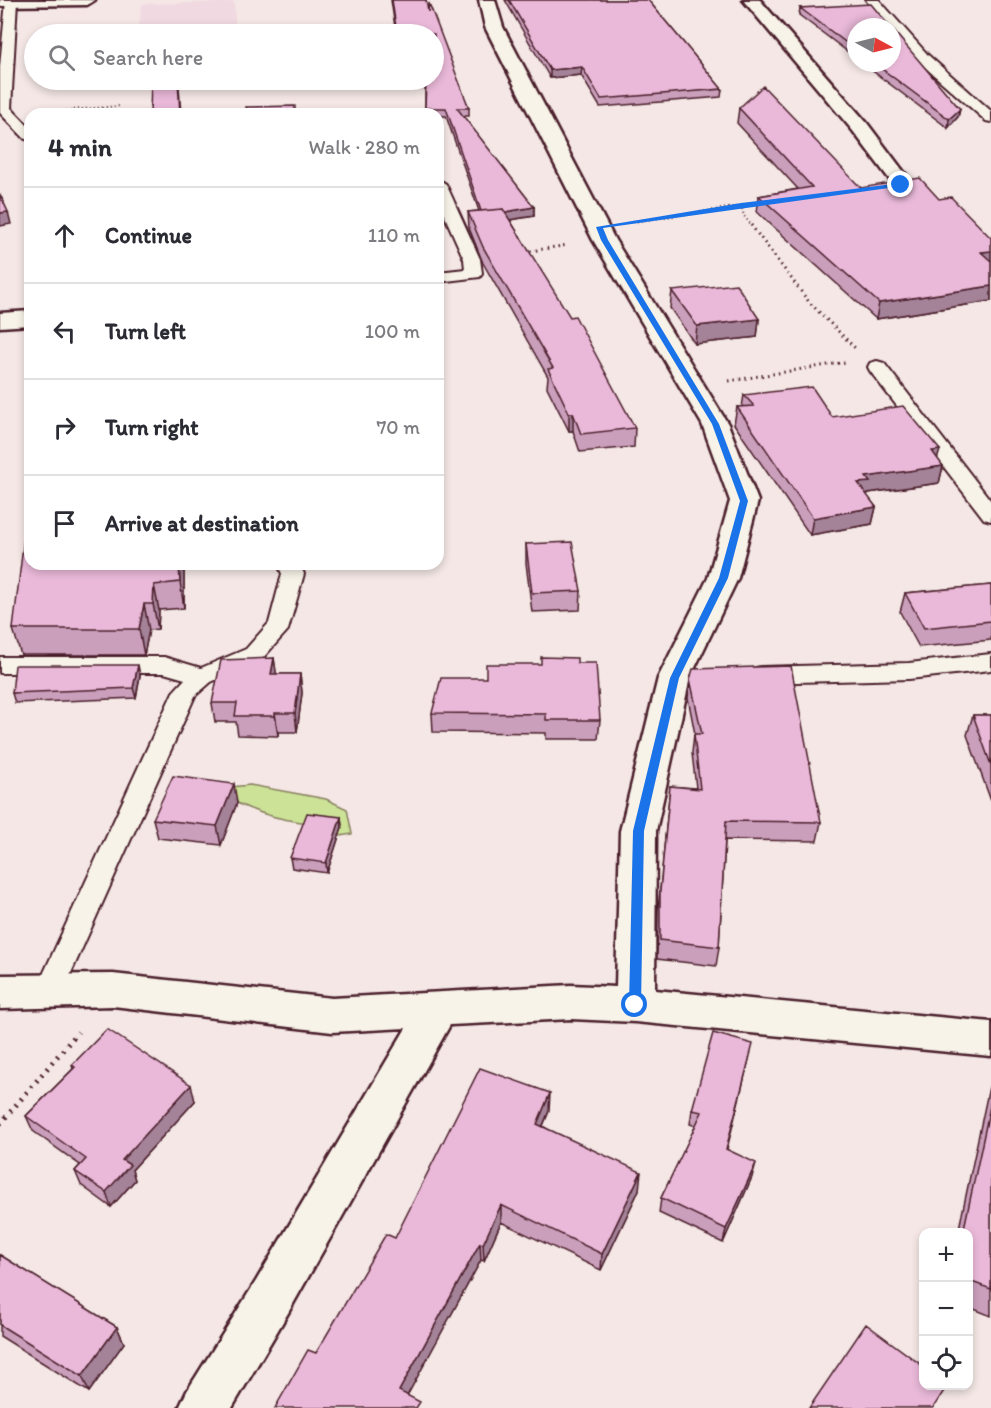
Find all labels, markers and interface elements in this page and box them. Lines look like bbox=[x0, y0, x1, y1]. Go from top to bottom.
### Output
north arrow bbox=[847, 18, 901, 72]
search box bbox=[24, 24, 444, 90]
icon: search bbox=[45, 41, 78, 74]
text: Search here bbox=[93, 44, 203, 71]
text: 4 min bbox=[48, 131, 112, 163]
text: Walk · 280 m bbox=[308, 135, 420, 159]
route end bbox=[887, 171, 913, 197]
icon: ahead bbox=[48, 219, 81, 252]
text: Continue bbox=[105, 222, 192, 249]
text: 110 m bbox=[368, 223, 420, 247]
icon: left bbox=[48, 315, 81, 348]
text: Turn left bbox=[105, 318, 186, 345]
text: 100 m bbox=[365, 319, 420, 343]
icon: right bbox=[48, 411, 81, 444]
text: Turn right bbox=[105, 414, 199, 441]
text: 70 m bbox=[376, 415, 420, 439]
icon: arrive bbox=[48, 507, 81, 540]
text: Arrive at destination bbox=[105, 510, 299, 537]
route start bbox=[621, 991, 647, 1017]
map controls bbox=[919, 1228, 973, 1390]
button: + bbox=[919, 1228, 973, 1282]
button: − bbox=[919, 1282, 973, 1336]
button: locate bbox=[919, 1336, 973, 1390]

